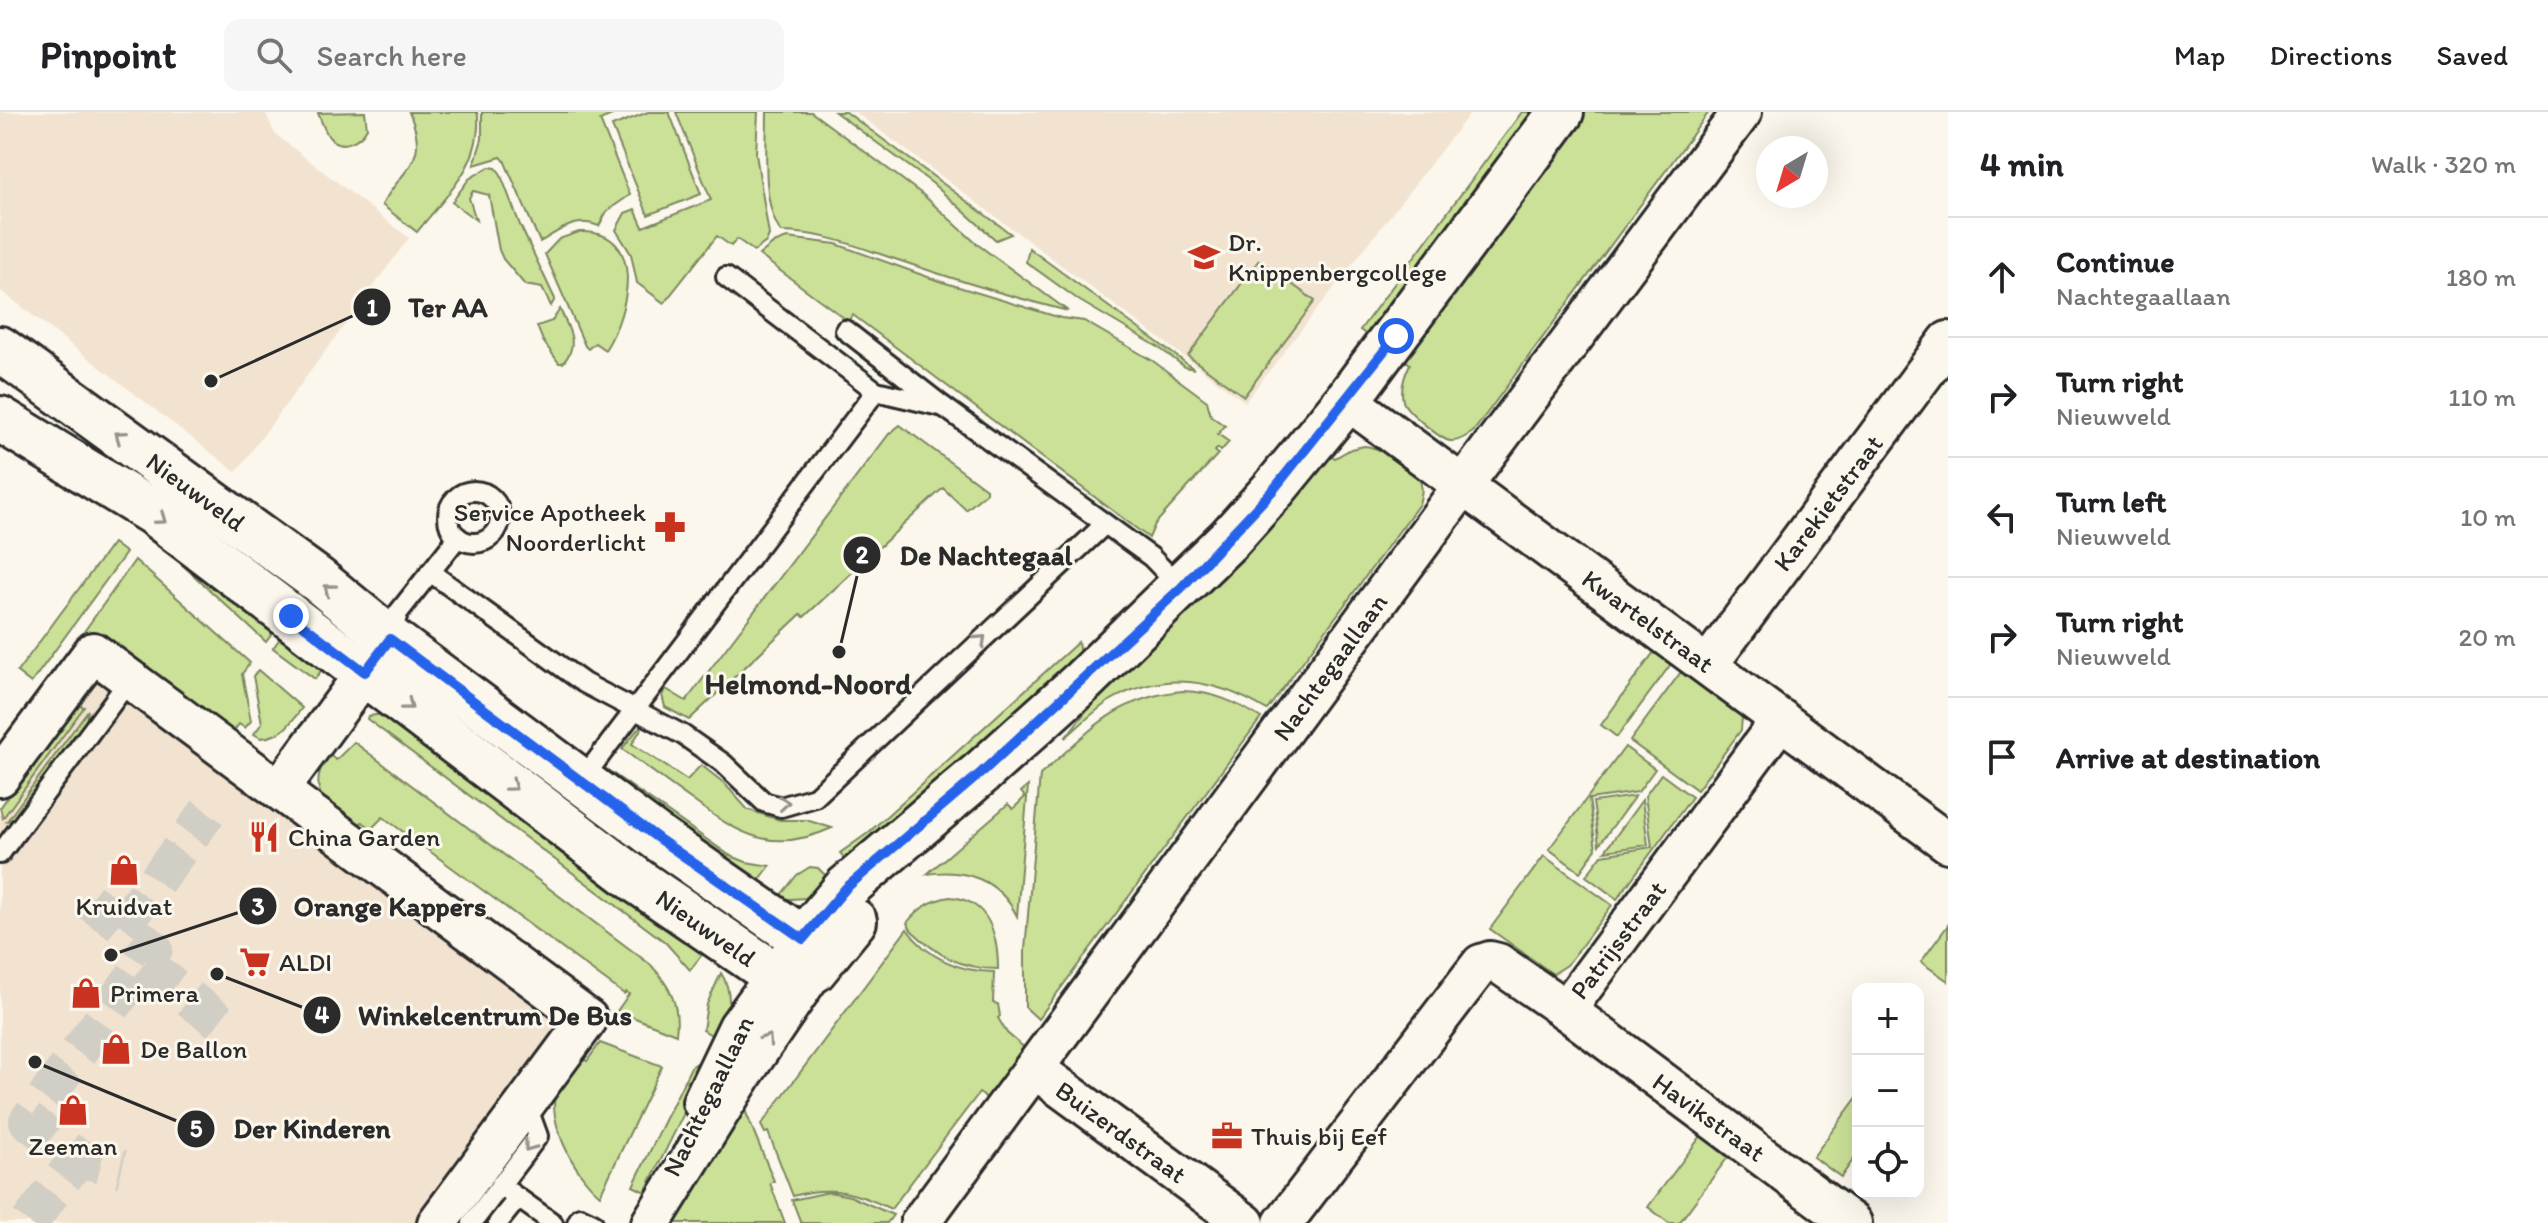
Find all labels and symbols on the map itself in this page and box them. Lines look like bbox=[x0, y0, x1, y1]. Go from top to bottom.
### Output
north arrow bbox=[1756, 136, 1828, 208]
place label: Dr. Knippenbergcollege bbox=[1228, 226, 1447, 288]
school or university icon: Dr. Knippenbergcollege bbox=[1187, 240, 1221, 274]
callout: Ter AA bbox=[352, 281, 504, 333]
text: Ter AA bbox=[407, 290, 488, 324]
text: 1 bbox=[366, 293, 378, 322]
route start bbox=[1378, 318, 1414, 354]
street label: Karekietstraat bbox=[1766, 428, 1890, 578]
one-way arrow bbox=[114, 431, 128, 445]
street label: Nieuwveld bbox=[140, 445, 252, 539]
place label: Service Apotheek Noorderlicht bbox=[454, 496, 647, 558]
one-way arrow bbox=[153, 509, 167, 524]
pharmacy icon: Service Apotheek Noorderlicht bbox=[653, 510, 687, 544]
callout: De Nachtegaal bbox=[842, 529, 1089, 581]
text: De Nachtegaal bbox=[900, 538, 1073, 572]
text: 2 bbox=[856, 540, 869, 569]
street label: Kwartelstraat bbox=[1576, 562, 1720, 680]
one-way arrow bbox=[324, 584, 338, 599]
street label: Nachtegaallaan bbox=[1266, 587, 1394, 747]
route end bbox=[273, 598, 309, 634]
one-way arrow bbox=[972, 635, 986, 650]
district label: Helmond-Noord bbox=[704, 665, 912, 702]
one-way arrow bbox=[399, 696, 414, 710]
one-way arrow bbox=[503, 776, 518, 790]
one-way arrow bbox=[778, 795, 791, 812]
restaurant icon: China Garden bbox=[247, 820, 281, 854]
place label: China Garden bbox=[288, 821, 440, 853]
shop icon: Kruidvat bbox=[107, 853, 141, 887]
street label: Patrijsstraat bbox=[1563, 874, 1673, 1006]
callout: Orange Kappers bbox=[238, 880, 502, 932]
street label: Nieuwveld bbox=[650, 882, 763, 974]
text: Orange Kappers bbox=[294, 889, 486, 923]
place label: Kruidvat bbox=[76, 890, 173, 922]
text: 3 bbox=[251, 892, 265, 921]
supermarket icon: ALDI bbox=[238, 945, 272, 979]
place label: ALDI bbox=[279, 946, 332, 978]
shop icon: Primera bbox=[69, 976, 103, 1010]
place label: Primera bbox=[110, 977, 199, 1009]
callout: Winkelcentrum De Bus bbox=[302, 989, 648, 1041]
text: Winkelcentrum De Bus bbox=[358, 998, 632, 1032]
text: 4 bbox=[315, 1000, 330, 1029]
street label: Nachtegaallaan bbox=[655, 1010, 761, 1182]
shop icon: De Ballon bbox=[99, 1032, 133, 1066]
place label: De Ballon bbox=[140, 1033, 248, 1065]
one-way arrow bbox=[757, 1033, 772, 1047]
street label: Havikstraat bbox=[1646, 1065, 1772, 1169]
street label: Buizerdstraat bbox=[1049, 1074, 1193, 1190]
shop icon: Zeeman bbox=[56, 1093, 90, 1127]
callout: Der Kinderen bbox=[176, 1103, 407, 1155]
text: Der Kinderen bbox=[233, 1111, 391, 1145]
text: 5 bbox=[190, 1114, 203, 1143]
office icon: Thuis bij Eef bbox=[1210, 1119, 1244, 1153]
place label: Thuis bij Eef bbox=[1251, 1120, 1387, 1152]
place label: Zeeman bbox=[29, 1130, 118, 1162]
one-way arrow bbox=[524, 1138, 539, 1152]

